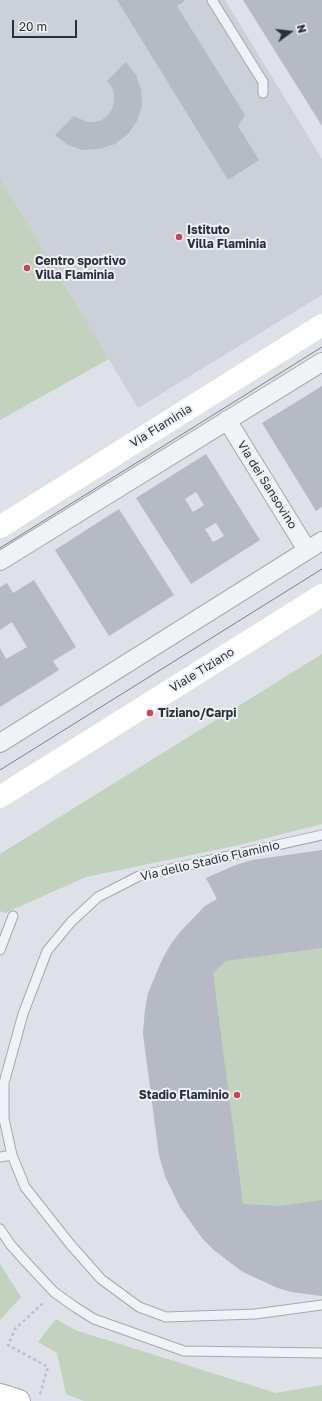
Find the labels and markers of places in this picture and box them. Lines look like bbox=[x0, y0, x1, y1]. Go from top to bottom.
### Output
place label: Istituto Villa Flaminia bbox=[187, 223, 266, 251]
marker: Istituto Villa Flaminia bbox=[174, 232, 184, 242]
place label: Centro sportivo Villa Flaminia bbox=[35, 254, 126, 282]
marker: Centro sportivo Villa Flaminia bbox=[22, 263, 32, 273]
place label: Tiziano/Carpi bbox=[158, 706, 237, 720]
marker: Tiziano/Carpi bbox=[145, 708, 155, 718]
place label: Stadio Flaminio bbox=[139, 1088, 229, 1102]
marker: Stadio Flaminio bbox=[232, 1090, 242, 1100]

